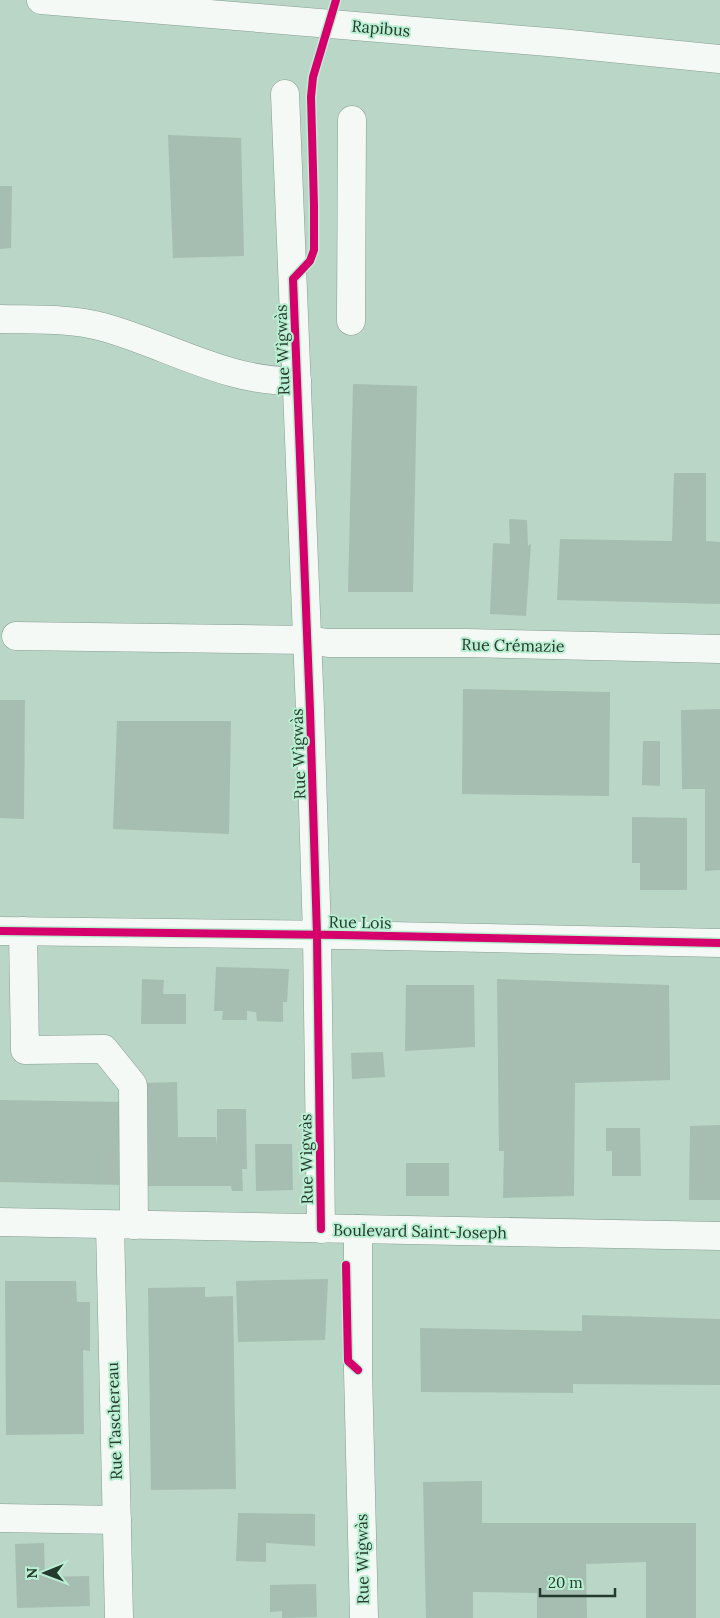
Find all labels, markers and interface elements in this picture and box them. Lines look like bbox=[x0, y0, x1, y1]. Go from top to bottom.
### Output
street label: Rapibus bbox=[351, 15, 411, 41]
street label: Rue Wìgwàs bbox=[270, 304, 294, 396]
street label: Rue Crémazie bbox=[461, 634, 565, 656]
street label: Rue Wìgwàs bbox=[286, 708, 310, 800]
street label: Rue Lois bbox=[328, 911, 392, 933]
street label: Rue Wìgwàs bbox=[295, 1113, 317, 1205]
street label: Boulevard Saint-Joseph bbox=[333, 1219, 508, 1243]
street label: Rue Taschereau bbox=[102, 1361, 126, 1480]
street label: Rue Wìgwàs bbox=[351, 1513, 373, 1605]
north arrow bbox=[20, 1548, 70, 1598]
scale bar bbox=[540, 1566, 615, 1598]
text: N bbox=[23, 1567, 41, 1579]
text: 20 m bbox=[548, 1573, 583, 1592]

